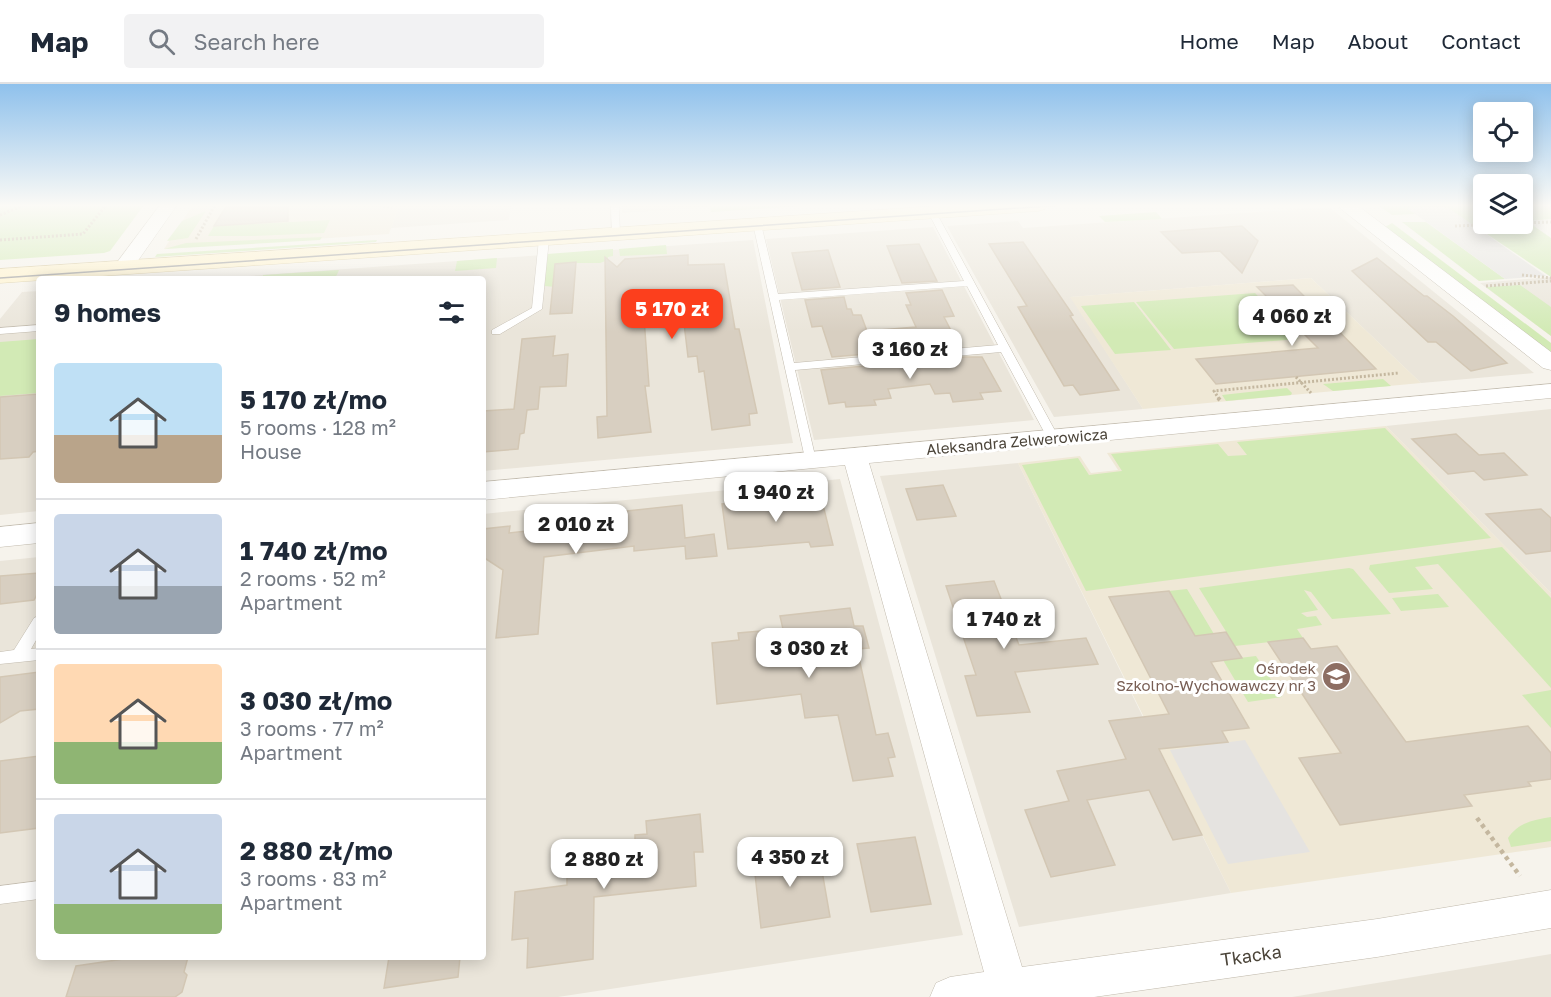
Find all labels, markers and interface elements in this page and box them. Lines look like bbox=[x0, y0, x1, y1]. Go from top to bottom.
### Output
search box bbox=[124, 14, 544, 68]
text: Map bbox=[30, 25, 88, 58]
icon: search bbox=[145, 25, 178, 58]
text: Search here bbox=[193, 28, 319, 55]
text: Home bbox=[1179, 28, 1239, 54]
text: Map bbox=[1272, 28, 1315, 54]
text: About bbox=[1348, 28, 1408, 54]
text: Contact bbox=[1441, 28, 1521, 54]
map controls bbox=[1473, 102, 1533, 234]
button: locate bbox=[1473, 102, 1533, 162]
button: layers bbox=[1473, 174, 1533, 234]
pin: 5 170 zł bbox=[610, 289, 734, 340]
icon: filters bbox=[435, 296, 468, 329]
text: 5 170 zł bbox=[635, 296, 709, 320]
pin: 4 060 zł bbox=[1230, 296, 1354, 347]
text: 9 homes bbox=[54, 297, 161, 328]
text: 4 060 zł bbox=[1253, 303, 1331, 327]
pin: 3 160 zł bbox=[848, 329, 972, 380]
text: 3 160 zł bbox=[872, 336, 948, 360]
text: 5 170 zł/mo bbox=[240, 384, 387, 415]
icon: home bbox=[102, 387, 174, 459]
text: 5 rooms · 128 m² bbox=[240, 415, 396, 439]
street label: Aleksandra Zelwerowicza bbox=[925, 424, 1109, 458]
text: House bbox=[240, 439, 302, 463]
pin: 1 940 zł bbox=[714, 472, 838, 523]
text: 1 940 zł bbox=[738, 479, 814, 503]
pin: 2 010 zł bbox=[514, 504, 638, 555]
text: 2 010 zł bbox=[538, 511, 614, 535]
text: 1 740 zł/mo bbox=[240, 535, 388, 566]
icon: home bbox=[102, 538, 174, 610]
text: 2 rooms · 52 m² bbox=[240, 566, 386, 590]
text: Apartment bbox=[240, 590, 343, 614]
pin: 1 740 zł bbox=[942, 599, 1066, 650]
text: 1 740 zł bbox=[967, 606, 1041, 630]
pin: 3 030 zł bbox=[747, 628, 871, 679]
text: 3 030 zł bbox=[770, 635, 848, 659]
place label: Ośrodek Szkolno-Wychowawczy nr 3 bbox=[1116, 659, 1317, 694]
school or university icon: Ośrodek Szkolno-Wychowawczy nr 3 bbox=[1321, 661, 1353, 693]
text: 3 030 zł/mo bbox=[240, 685, 392, 716]
icon: home bbox=[102, 688, 174, 760]
text: 3 rooms · 77 m² bbox=[240, 716, 384, 740]
text: Apartment bbox=[240, 740, 343, 764]
text: 2 880 zł/mo bbox=[240, 835, 393, 866]
pin: 4 350 zł bbox=[728, 837, 852, 888]
icon: home bbox=[102, 838, 174, 910]
pin: 2 880 zł bbox=[542, 839, 666, 890]
text: 4 350 zł bbox=[751, 844, 829, 868]
text: 2 880 zł bbox=[565, 846, 643, 870]
text: 3 rooms · 83 m² bbox=[240, 866, 386, 890]
text: Apartment bbox=[240, 890, 343, 914]
street label: Tkacka bbox=[1219, 940, 1283, 970]

